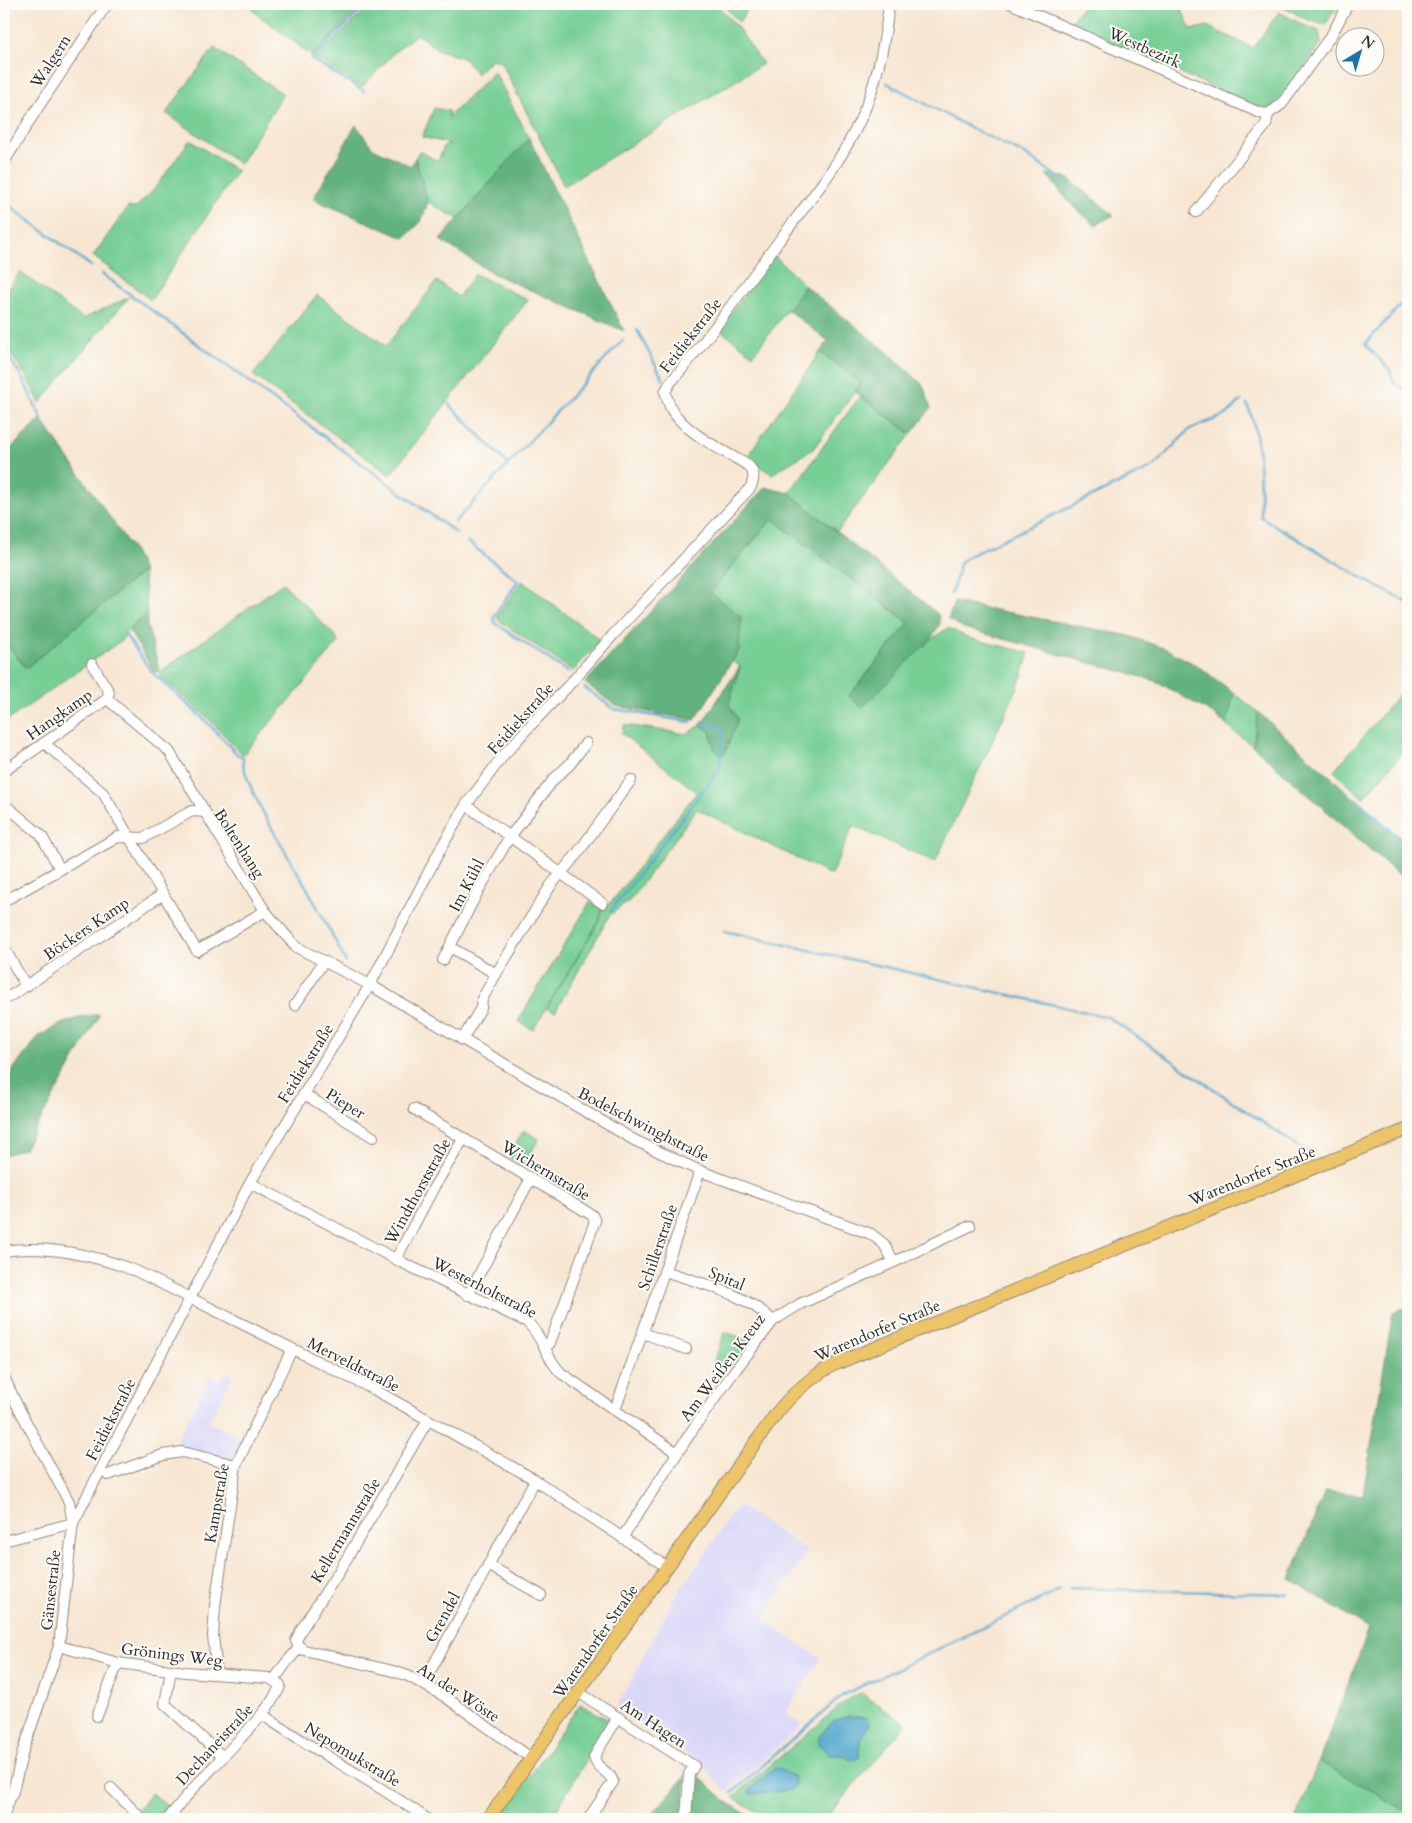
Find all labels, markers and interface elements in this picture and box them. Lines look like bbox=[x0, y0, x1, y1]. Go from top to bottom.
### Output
street label: Westbezirk bbox=[1104, 22, 1185, 74]
north arrow bbox=[1334, 28, 1384, 78]
street label: Walgern bbox=[25, 30, 76, 93]
text: N bbox=[1357, 31, 1378, 53]
street label: Feidiekstraße bbox=[655, 294, 727, 378]
street label: Feidiekstraße bbox=[483, 678, 559, 759]
street label: Hangkamp bbox=[22, 684, 97, 746]
street label: Boltenhang bbox=[208, 805, 270, 883]
street label: Im Kühl bbox=[444, 855, 490, 916]
street label: Böckers Kamp bbox=[39, 892, 134, 966]
street label: Feidiekstraße bbox=[273, 1020, 339, 1107]
street label: Bodelschwinghstraße bbox=[574, 1082, 713, 1168]
street label: Pieper bbox=[321, 1083, 370, 1125]
street label: Windthorststraße bbox=[379, 1134, 456, 1249]
street label: Wichernstraße bbox=[496, 1135, 594, 1206]
street label: Warendorfer Straße bbox=[1185, 1141, 1319, 1212]
street label: Schillerstraße bbox=[633, 1201, 683, 1293]
street label: Westerholtstraße bbox=[427, 1252, 541, 1324]
street label: Spital bbox=[705, 1262, 748, 1296]
street label: Warendorfer Straße bbox=[810, 1294, 944, 1368]
street label: Am Weißen Kreuz bbox=[675, 1309, 771, 1426]
street label: Merveldtstraße bbox=[304, 1332, 404, 1398]
street label: Feidiekstraße bbox=[81, 1375, 141, 1464]
street label: Kampstraße bbox=[199, 1461, 235, 1545]
street label: Kellermannstraße bbox=[306, 1474, 386, 1587]
street label: Gänsestraße bbox=[36, 1548, 66, 1632]
street label: Warendorfer Straße bbox=[548, 1580, 643, 1704]
street label: Grendel bbox=[420, 1588, 466, 1647]
street label: Grönings Weg bbox=[120, 1638, 224, 1672]
street label: An der Wöste bbox=[413, 1658, 504, 1728]
street label: Am Hagen bbox=[616, 1694, 691, 1753]
street label: Dechaneistraße bbox=[171, 1699, 258, 1790]
street label: Nepomukstraße bbox=[300, 1717, 405, 1792]

